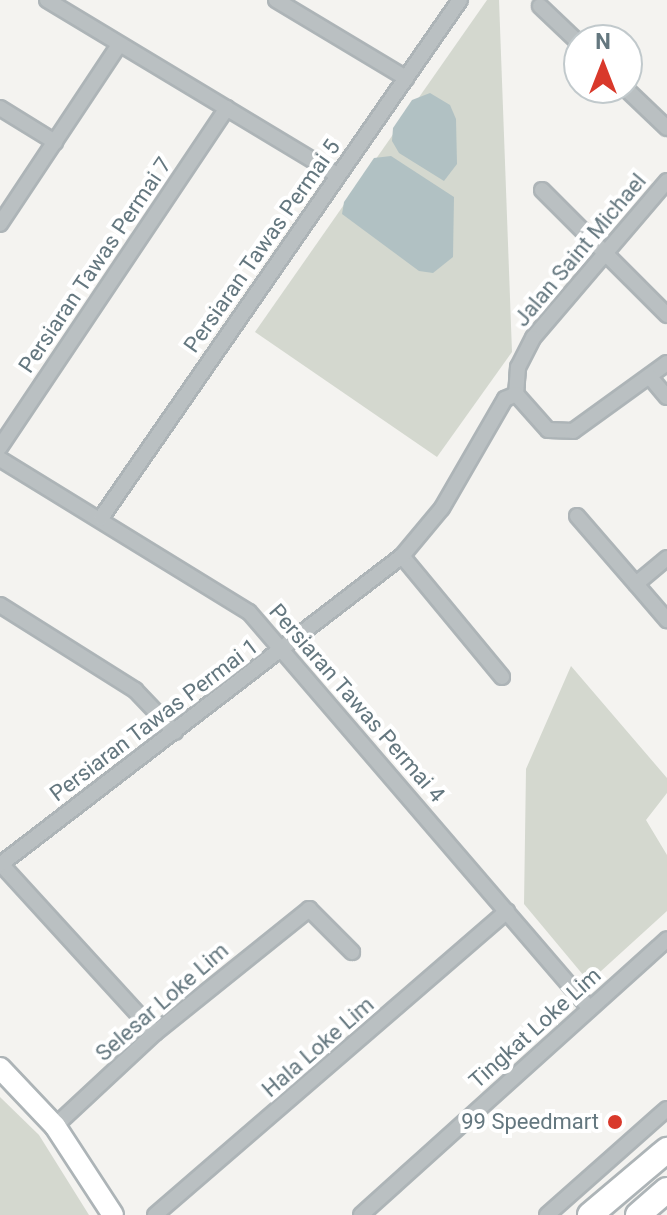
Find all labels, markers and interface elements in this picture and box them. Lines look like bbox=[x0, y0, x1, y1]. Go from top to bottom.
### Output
north arrow bbox=[563, 24, 643, 104]
text: N bbox=[595, 29, 611, 54]
street label: Persiaran Tawas Permai 5 bbox=[178, 134, 346, 358]
street label: Persiaran Tawas Permai 7 bbox=[13, 152, 177, 378]
street label: Jalan Saint Michael bbox=[508, 168, 652, 332]
street label: Persiaran Tawas Permai 4 bbox=[264, 598, 450, 808]
street label: Persiaran Tawas Permai 1 bbox=[44, 633, 264, 807]
street label: Selesar Loke Lim bbox=[90, 937, 234, 1067]
street label: Tingkat Loke Lim bbox=[464, 962, 606, 1094]
street label: Hala Loke Lim bbox=[257, 991, 379, 1103]
place label: 99 Speedmart bbox=[461, 1109, 599, 1135]
marker: 99 Speedmart bbox=[606, 1113, 624, 1131]

